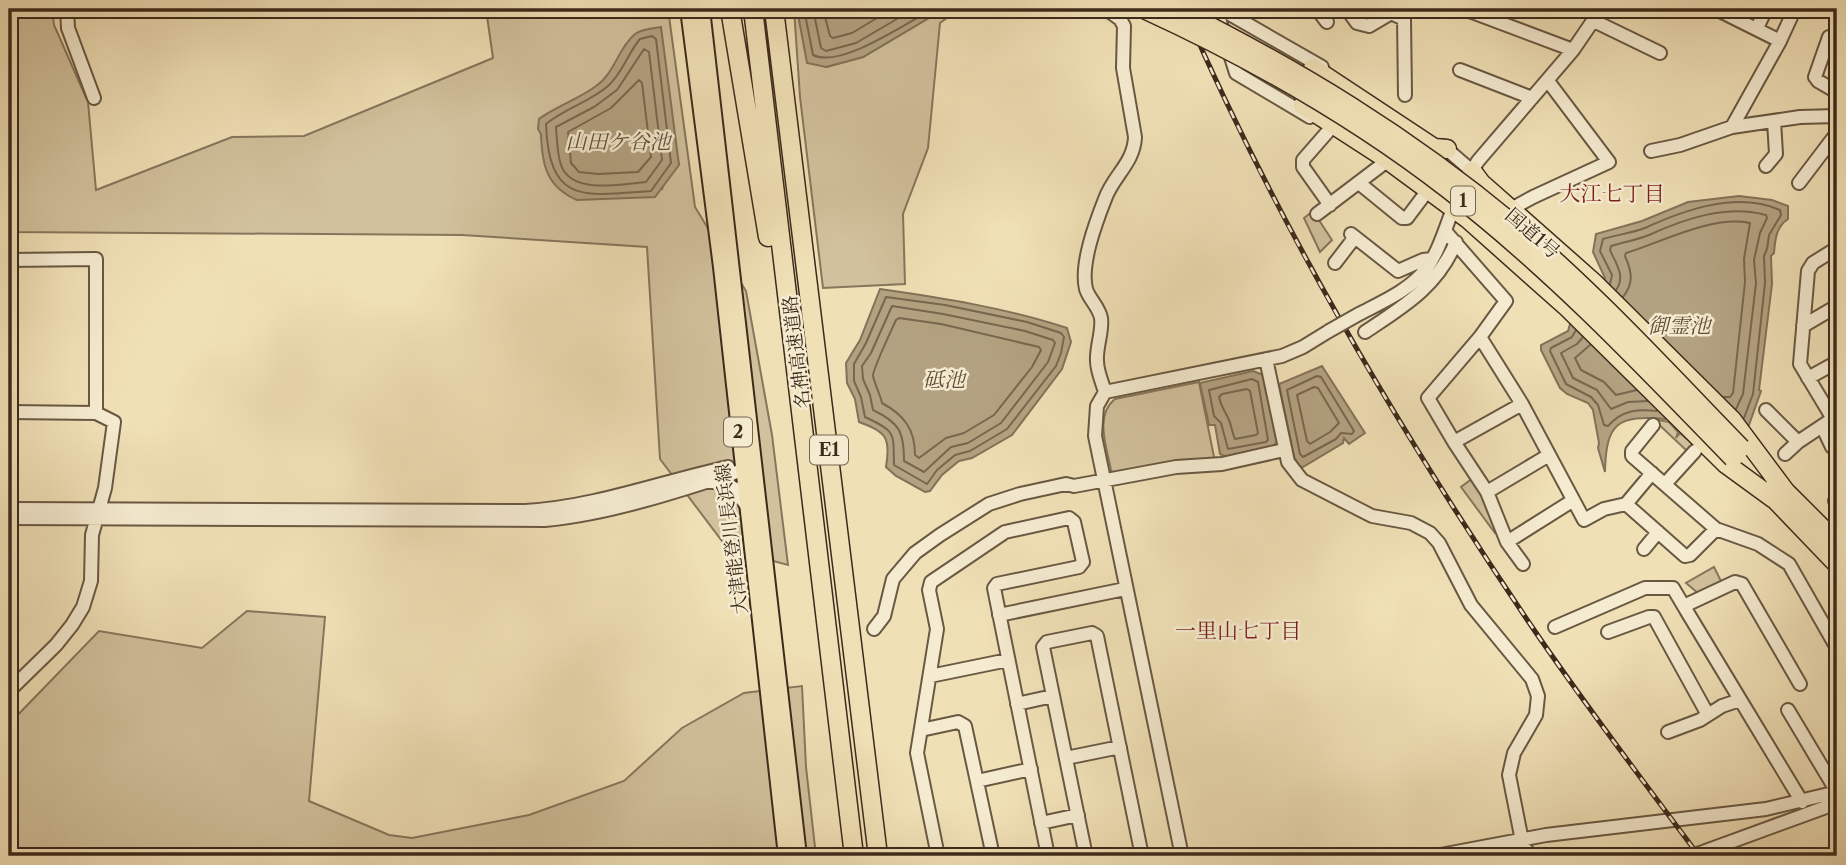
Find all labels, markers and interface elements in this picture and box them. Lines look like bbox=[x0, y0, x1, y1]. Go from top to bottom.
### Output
water label: 山田ケ谷池 bbox=[566, 129, 672, 154]
district label: 大江七丁目 bbox=[1560, 181, 1665, 206]
road number: 1 bbox=[1451, 186, 1475, 216]
street label: 国道1号 bbox=[1501, 203, 1565, 263]
street label: 名神高速道路 bbox=[778, 294, 815, 410]
water label: 御霊池 bbox=[1648, 313, 1712, 338]
water label: 砥池 bbox=[923, 367, 967, 392]
road number: 2 bbox=[724, 418, 752, 446]
road number: E1 bbox=[810, 436, 848, 464]
street label: 大津能登川長浜線 bbox=[711, 462, 752, 616]
district label: 一里山七丁目 bbox=[1175, 618, 1301, 643]

